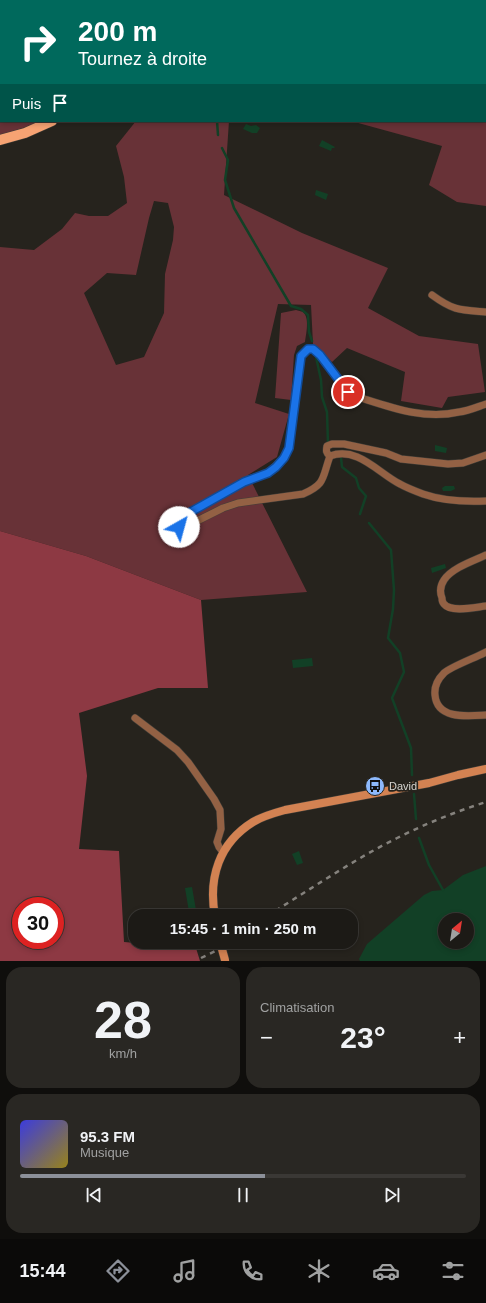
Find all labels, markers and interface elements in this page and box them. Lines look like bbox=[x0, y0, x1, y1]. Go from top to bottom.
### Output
icon: right bbox=[12, 16, 64, 68]
text: 200 m bbox=[78, 16, 157, 47]
text: Tournez à droite bbox=[78, 49, 207, 69]
icon: arrive bbox=[49, 92, 71, 114]
text: Puis bbox=[12, 95, 41, 112]
pin bbox=[331, 375, 365, 409]
icon: arrive bbox=[337, 381, 359, 403]
position arrow bbox=[158, 506, 200, 548]
bus stop icon: David bbox=[364, 775, 386, 797]
place label: David bbox=[389, 780, 417, 792]
speed limit sign: 30 bbox=[12, 897, 64, 949]
north arrow bbox=[438, 913, 474, 949]
map controls bbox=[438, 913, 474, 949]
text: 15:45 · 1 min · 250 m bbox=[170, 920, 316, 937]
text: 28 bbox=[94, 991, 152, 1049]
text: Climatisation bbox=[260, 1000, 334, 1015]
text: 23° bbox=[340, 1021, 386, 1054]
text: − bbox=[260, 1025, 273, 1050]
text: + bbox=[453, 1025, 466, 1050]
text: km/h bbox=[109, 1046, 137, 1061]
text: 95.3 FM bbox=[80, 1128, 135, 1145]
text: Musique bbox=[80, 1145, 129, 1160]
icon: previous bbox=[83, 1184, 105, 1206]
icon: pause bbox=[232, 1184, 254, 1206]
icon: next bbox=[381, 1184, 403, 1206]
icon: directions bbox=[104, 1257, 132, 1285]
icon: music bbox=[171, 1257, 199, 1285]
icon: phone bbox=[238, 1257, 266, 1285]
icon: climate bbox=[305, 1257, 333, 1285]
icon: car bbox=[372, 1257, 400, 1285]
icon: filters bbox=[439, 1257, 467, 1285]
text: 15:44 bbox=[19, 1261, 65, 1281]

